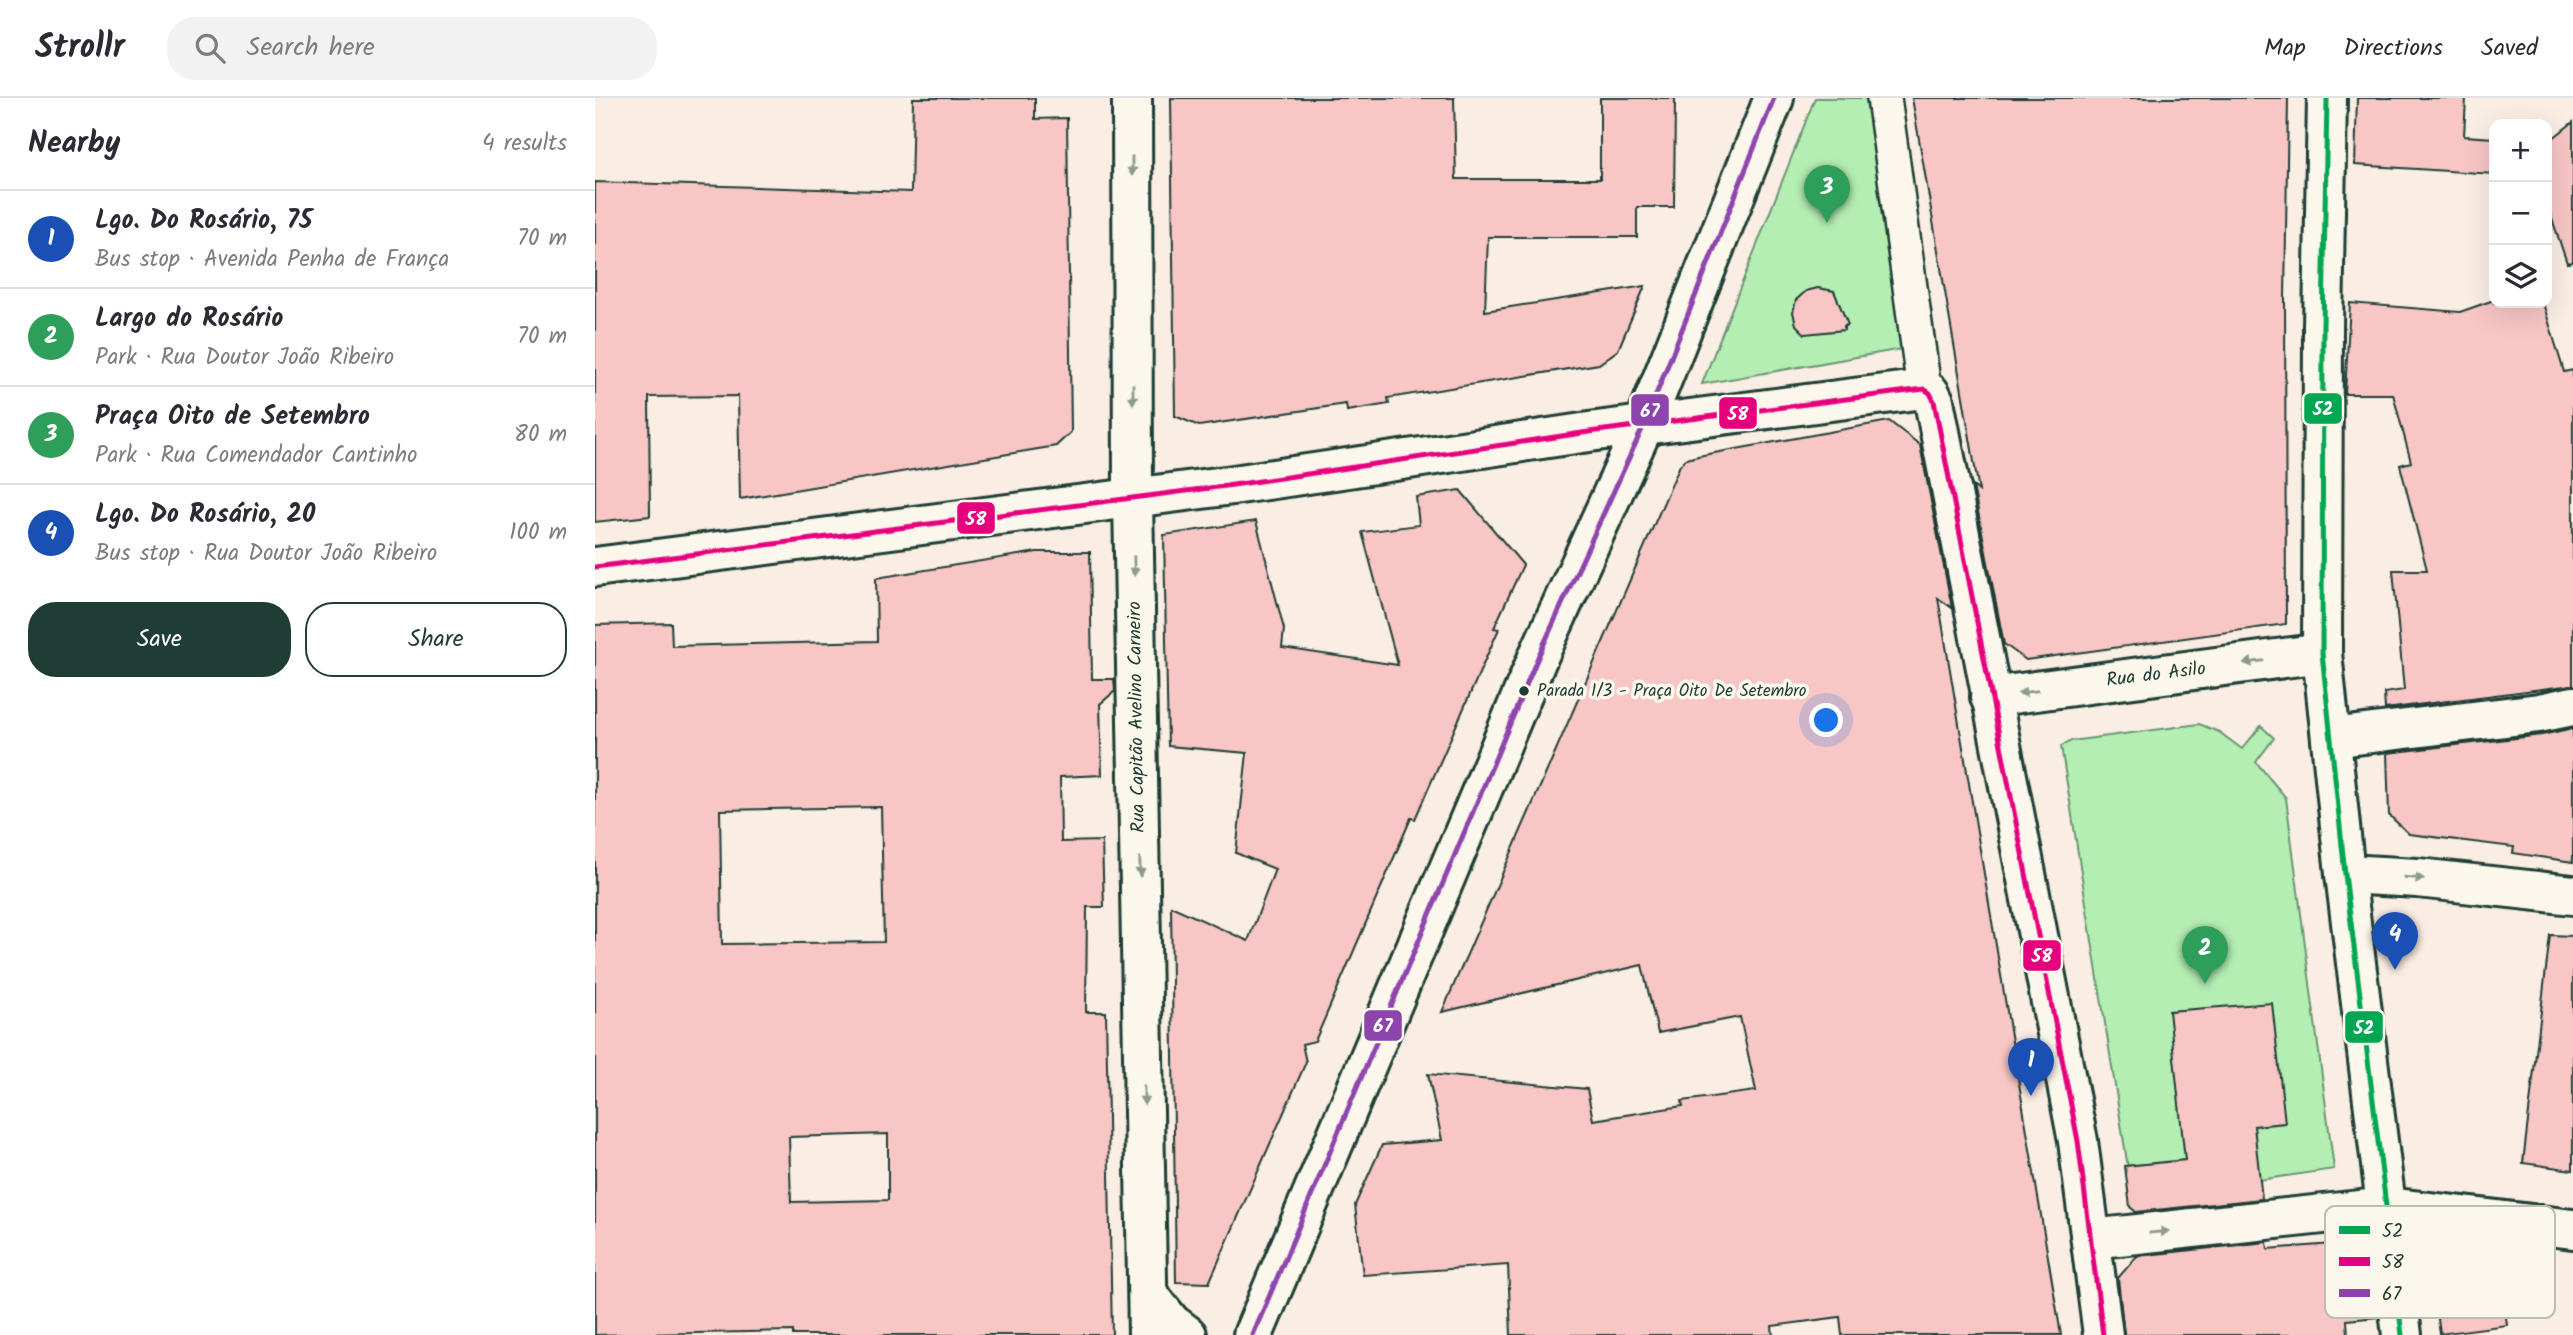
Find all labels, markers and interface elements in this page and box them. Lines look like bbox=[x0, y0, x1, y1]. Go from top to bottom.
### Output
search box bbox=[167, 17, 657, 80]
text: Strollr bbox=[35, 22, 125, 75]
text: Search here bbox=[247, 27, 375, 69]
icon: search bbox=[191, 29, 229, 67]
text: Map bbox=[2264, 29, 2306, 68]
text: Directions bbox=[2344, 29, 2443, 68]
text: Saved bbox=[2481, 29, 2538, 68]
map controls bbox=[2489, 119, 2552, 308]
button: + bbox=[2489, 119, 2552, 182]
text: Nearby bbox=[28, 120, 120, 168]
text: 4 results bbox=[482, 126, 567, 162]
one-way arrow bbox=[1126, 155, 1138, 177]
pin: 3 bbox=[1804, 165, 1850, 223]
button: − bbox=[2489, 182, 2552, 245]
text: Lgo. Do Rosário, 75 bbox=[95, 200, 312, 242]
text: 1 bbox=[48, 221, 54, 257]
text: 70 m bbox=[517, 221, 567, 257]
text: Bus stop · Avenida Penha de França bbox=[95, 242, 449, 278]
button: layers bbox=[2489, 245, 2552, 308]
text: Largo do Rosário bbox=[95, 298, 283, 340]
text: 2 bbox=[44, 319, 58, 355]
text: 70 m bbox=[517, 319, 567, 355]
text: Park · Rua Doutor João Ribeiro bbox=[95, 340, 394, 376]
one-way arrow bbox=[1127, 383, 1139, 405]
line badge: 52 bbox=[2303, 392, 2343, 425]
line badge: 67 bbox=[1630, 393, 1670, 427]
text: 52 bbox=[2312, 395, 2333, 425]
text: Praça Oito de Setembro bbox=[95, 396, 370, 438]
line badge: 58 bbox=[1718, 396, 1758, 430]
text: 67 bbox=[1640, 397, 1661, 427]
text: 58 bbox=[1727, 400, 1749, 430]
text: 3 bbox=[45, 417, 57, 453]
text: 80 m bbox=[514, 417, 567, 453]
text: Park · Rua Comendador Cantinho bbox=[95, 438, 417, 474]
text: Lgo. Do Rosário, 20 bbox=[95, 494, 315, 536]
line badge: 58 bbox=[956, 501, 996, 535]
text: 58 bbox=[965, 505, 987, 535]
text: 4 bbox=[45, 515, 57, 551]
text: 100 m bbox=[509, 515, 567, 551]
text: Bus stop · Rua Doutor João Ribeiro bbox=[95, 536, 437, 572]
one-way arrow bbox=[1128, 555, 1140, 577]
street label: Rua Capitão Avelino Carneiro bbox=[1120, 601, 1154, 833]
button: Save bbox=[28, 602, 291, 677]
button: Share bbox=[305, 602, 567, 677]
street label: Rua do Asilo bbox=[2105, 654, 2207, 696]
one-way arrow bbox=[2243, 657, 2265, 668]
place label: Parada 1/3 - Praça Oito De Setembro bbox=[1537, 678, 1807, 705]
marker: Parada 1/3 - Praça Oito De Setembro bbox=[1517, 684, 1531, 698]
one-way arrow bbox=[2017, 686, 2039, 697]
your location bbox=[1809, 703, 1843, 737]
one-way arrow bbox=[1134, 856, 1145, 878]
one-way arrow bbox=[2403, 873, 2425, 884]
pin: 4 bbox=[2372, 912, 2418, 970]
pin: 2 bbox=[2182, 926, 2228, 984]
line badge: 58 bbox=[2022, 939, 2062, 972]
text: 58 bbox=[2031, 942, 2053, 972]
line badge: 67 bbox=[1363, 1009, 1403, 1042]
line badge: 52 bbox=[2344, 1010, 2384, 1044]
text: 67 bbox=[1373, 1012, 1394, 1042]
text: 52 bbox=[2353, 1014, 2374, 1044]
pin: 1 bbox=[2008, 1038, 2054, 1096]
one-way arrow bbox=[1138, 1084, 1150, 1106]
legend bbox=[2325, 1206, 2555, 1318]
text: 52 bbox=[2382, 1217, 2403, 1247]
one-way arrow bbox=[2148, 1226, 2170, 1237]
text: 58 bbox=[2382, 1248, 2404, 1278]
text: 67 bbox=[2382, 1280, 2403, 1310]

